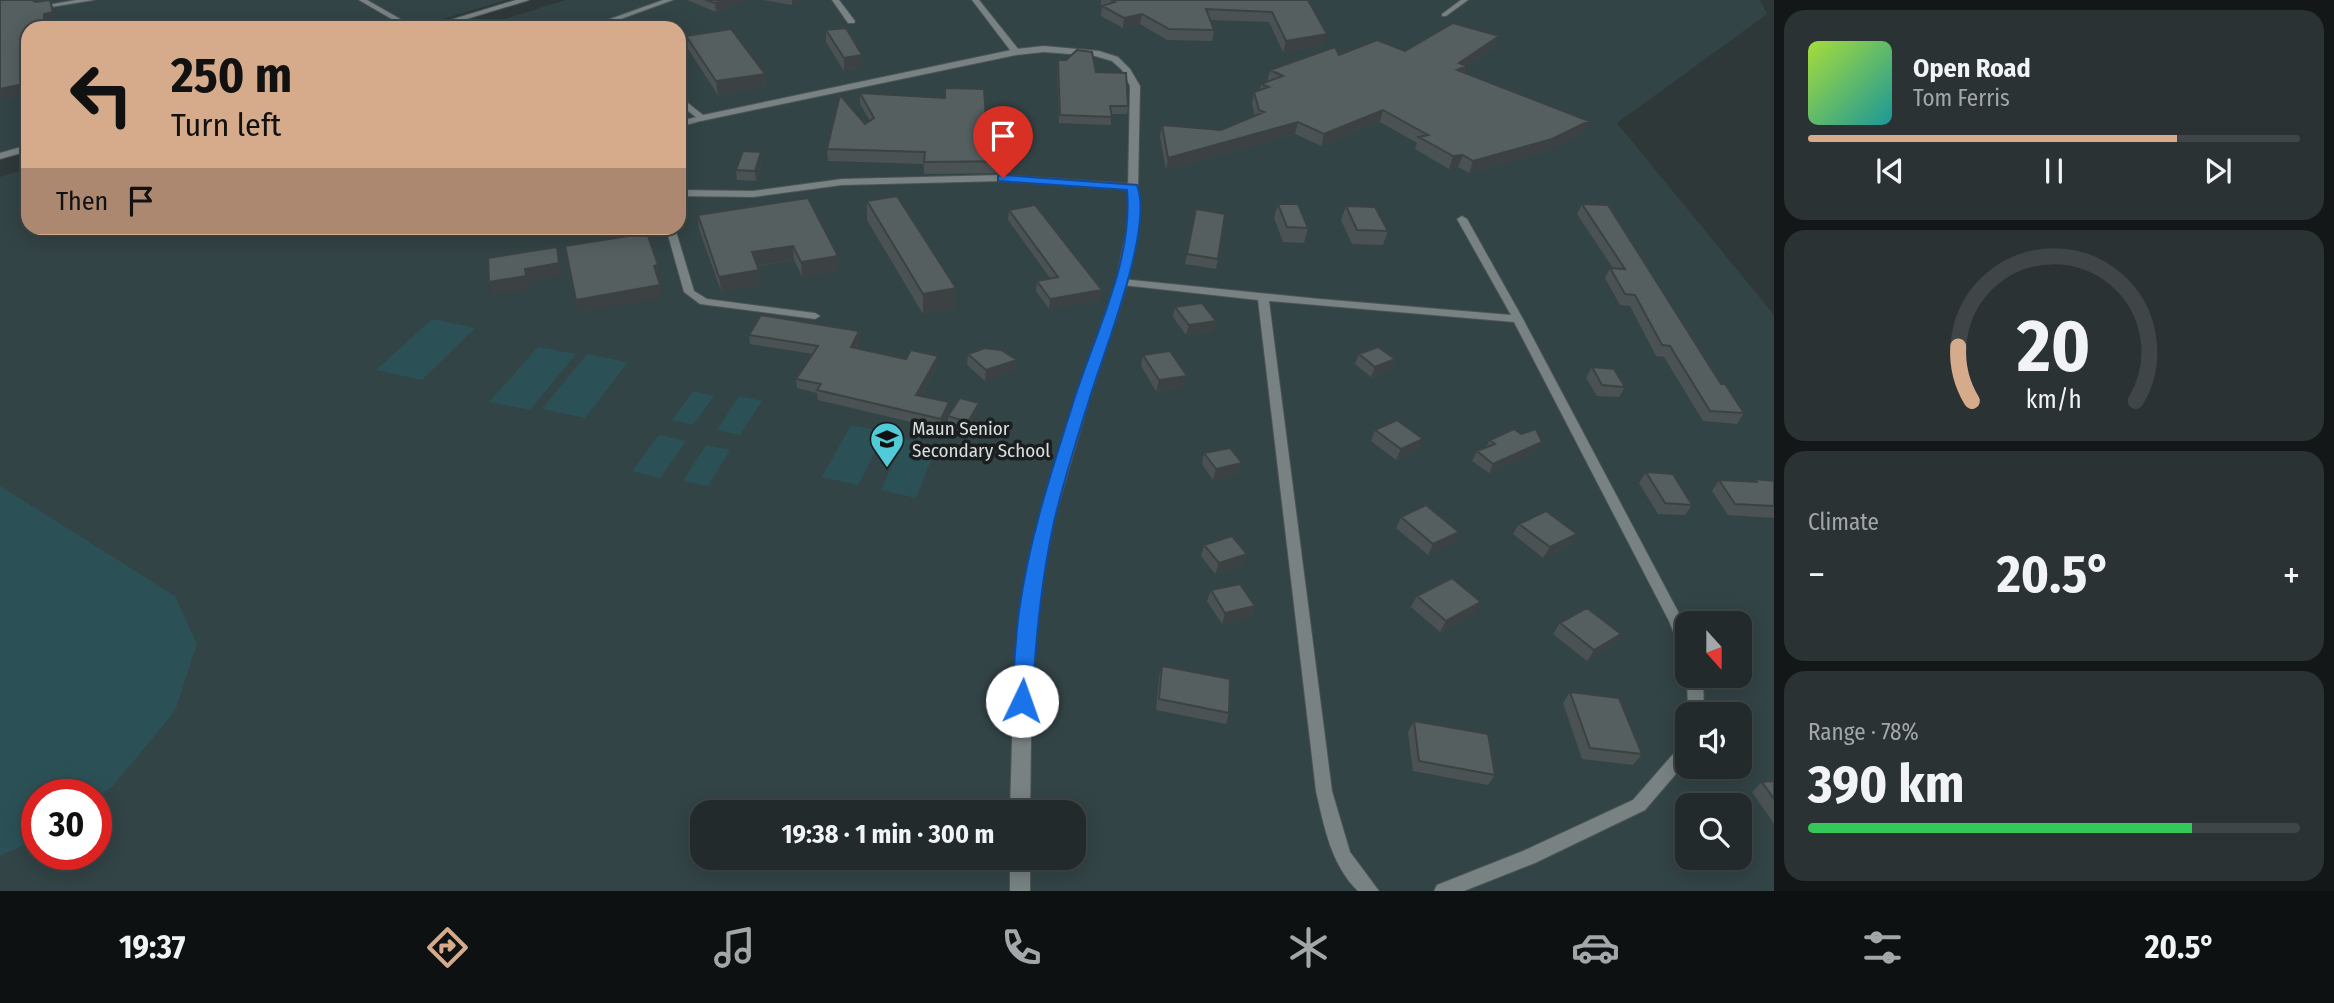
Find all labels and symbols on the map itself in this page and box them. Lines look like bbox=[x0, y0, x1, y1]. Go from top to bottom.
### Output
pin bbox=[973, 106, 1033, 178]
place label: Maun Senior Secondary School bbox=[912, 417, 1050, 462]
school or university icon: Maun Senior Secondary School bbox=[868, 420, 906, 469]
north arrow bbox=[1675, 611, 1752, 688]
position arrow bbox=[985, 664, 1059, 738]
speed limit sign: 30 bbox=[21, 779, 112, 870]

